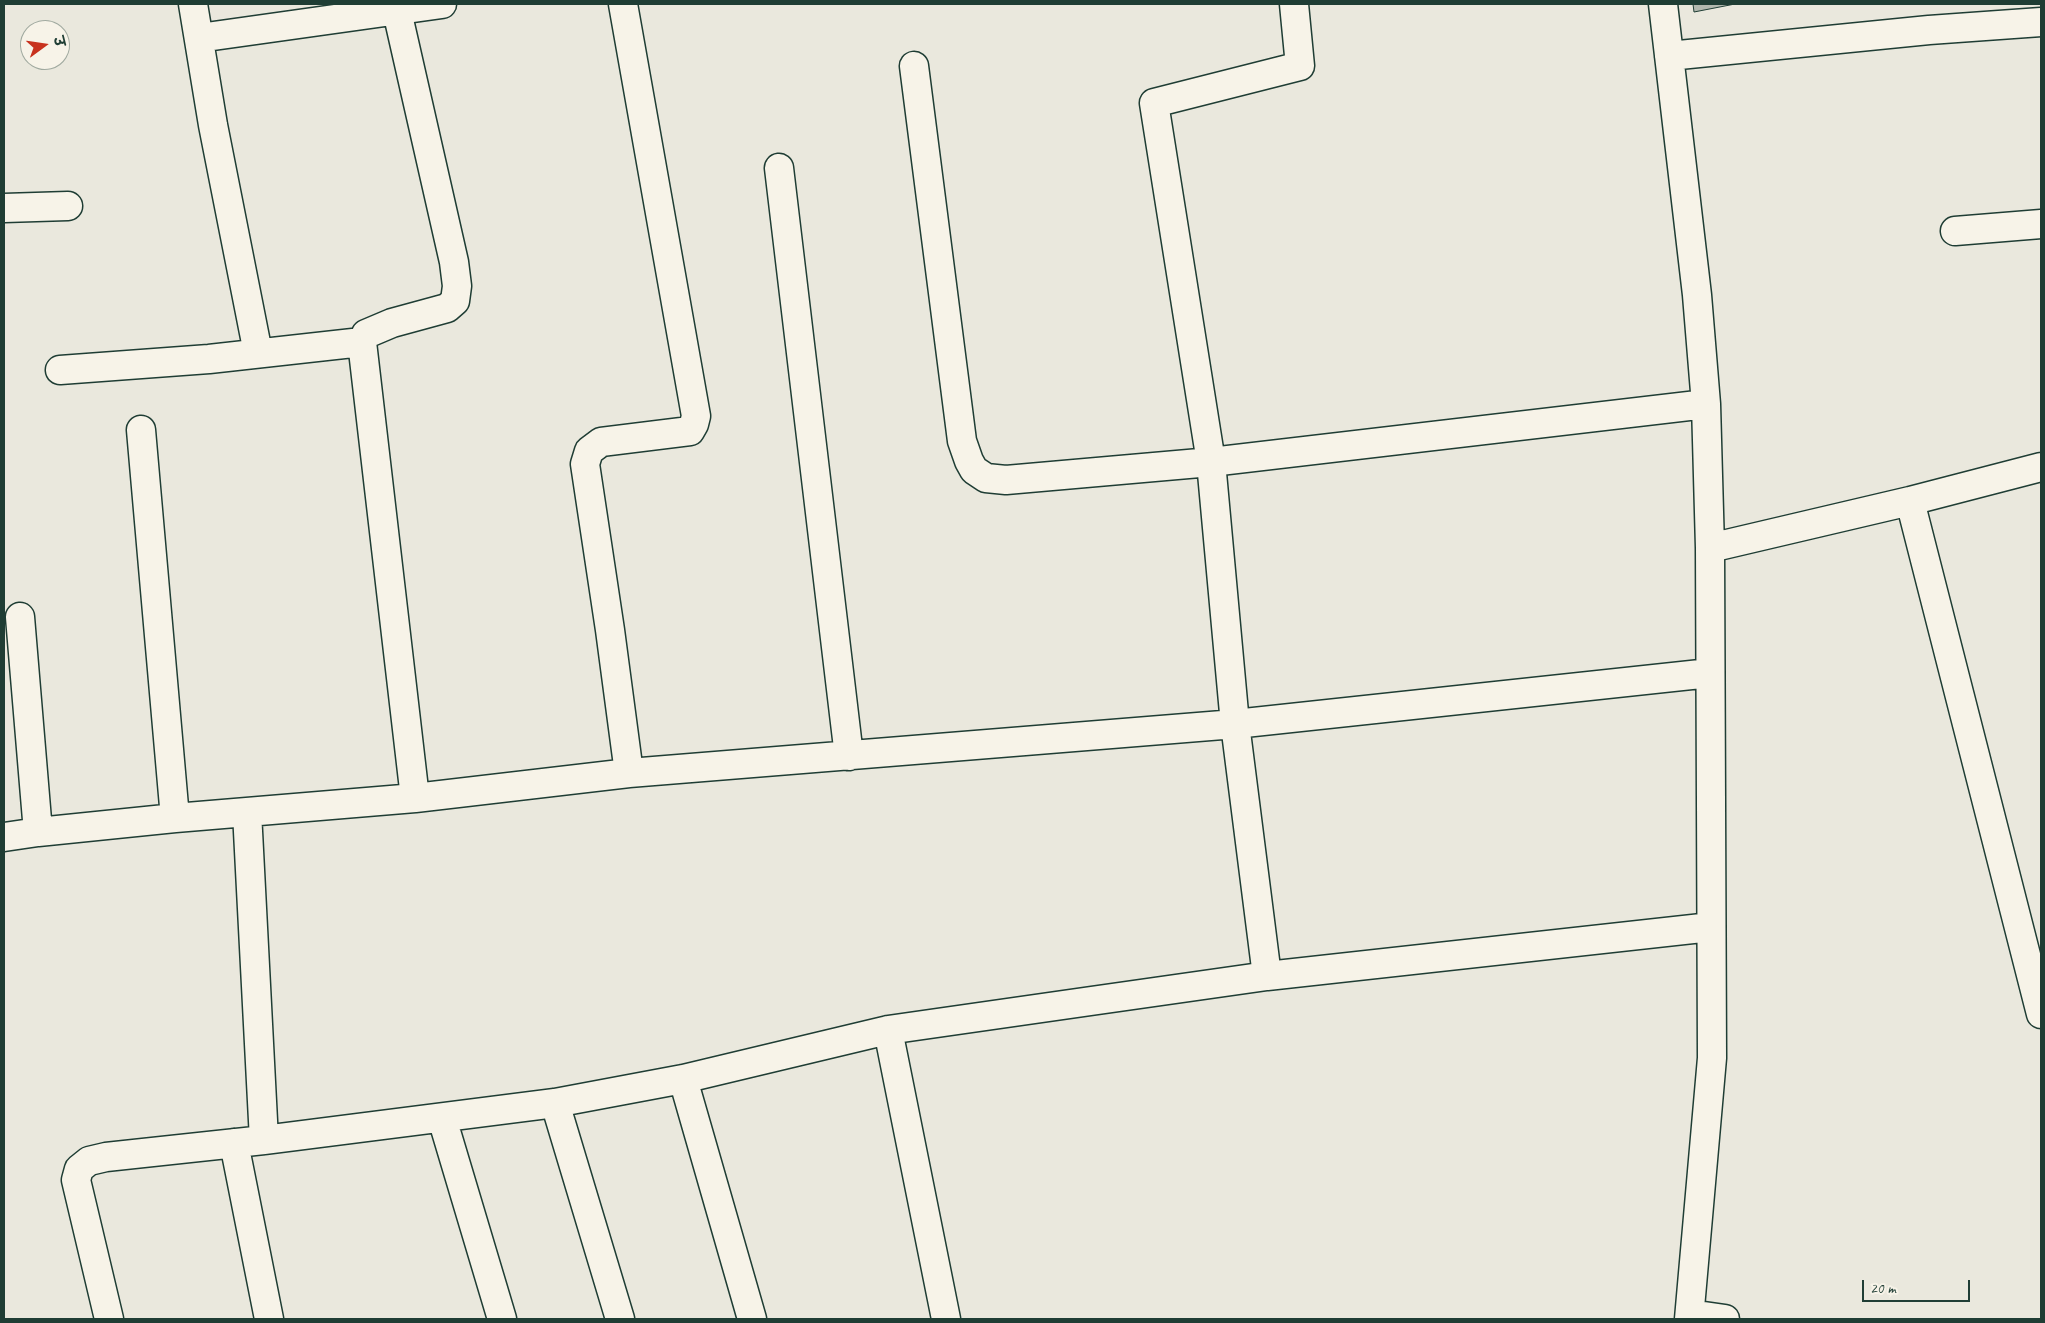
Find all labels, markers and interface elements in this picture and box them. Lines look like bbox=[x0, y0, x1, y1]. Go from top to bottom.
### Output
north arrow bbox=[20, 20, 70, 70]
text: उ bbox=[50, 35, 68, 48]
scale bar bbox=[1865, 1270, 1972, 1302]
text: 20 m bbox=[1870, 1279, 1896, 1298]

